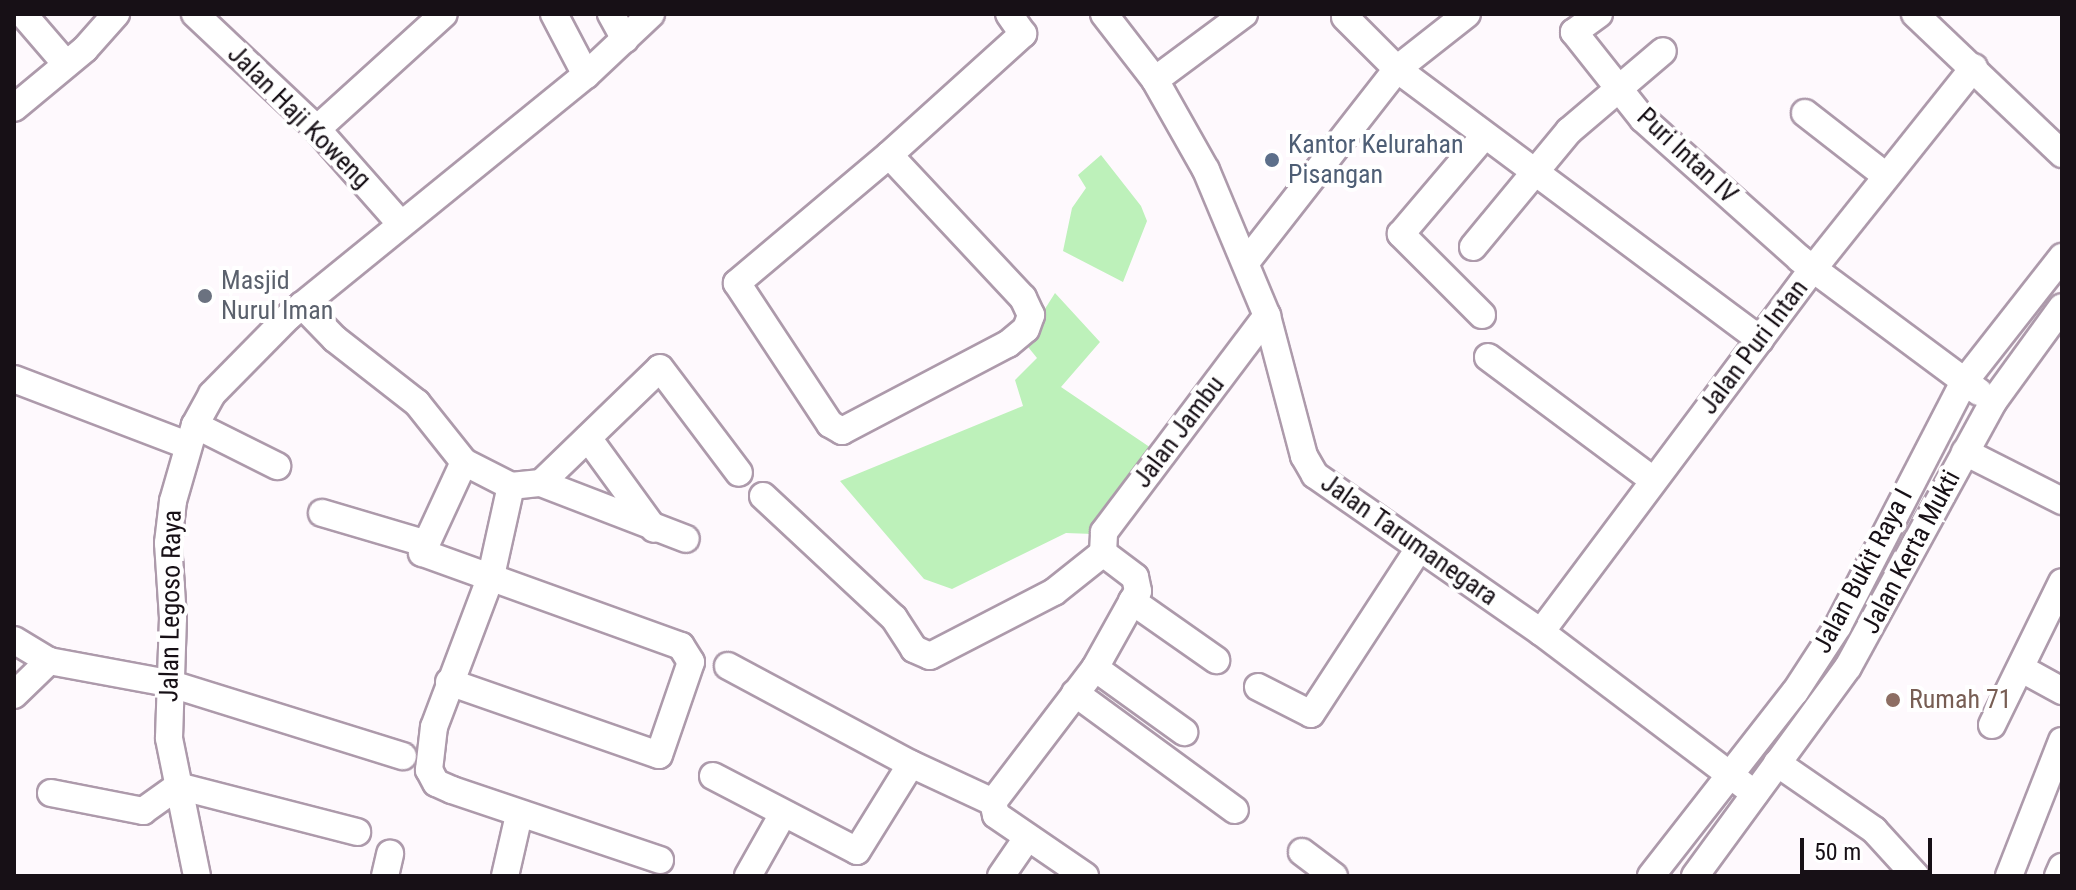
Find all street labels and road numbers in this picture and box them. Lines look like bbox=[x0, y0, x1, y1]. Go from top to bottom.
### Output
street label: Jalan Haji Koweng bbox=[221, 39, 377, 195]
street label: Puri Intan IV bbox=[1630, 102, 1744, 210]
street label: Jalan Puri Intan bbox=[1693, 273, 1815, 421]
street label: Jalan Jambu bbox=[1127, 370, 1231, 494]
street label: Jalan Kerta Mukti bbox=[1855, 465, 1967, 639]
street label: Jalan Tarumanegara bbox=[1314, 467, 1504, 613]
street label: Jalan Bukit Raya I bbox=[1807, 483, 1919, 659]
street label: Jalan Legoso Raya bbox=[154, 510, 188, 702]

